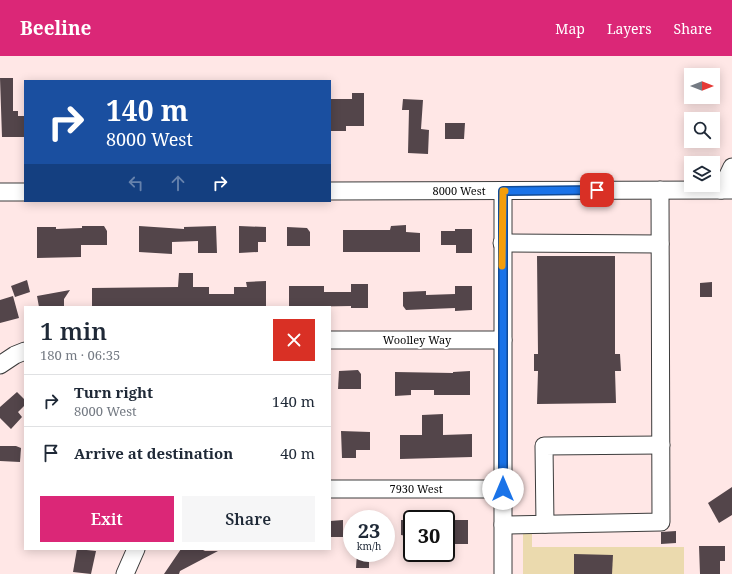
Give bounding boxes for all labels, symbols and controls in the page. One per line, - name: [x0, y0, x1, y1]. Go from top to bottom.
- text: Beeline: [20, 15, 91, 41]
- text: Map: [555, 19, 585, 38]
- text: Layers: [607, 19, 652, 38]
- text: Share: [674, 19, 712, 38]
- north arrow: [684, 68, 720, 104]
- map controls: [684, 68, 720, 192]
- text: 140 m: [106, 91, 188, 129]
- icon: right: [40, 96, 92, 148]
- button: search: [684, 112, 720, 148]
- text: 8000 West: [106, 127, 193, 151]
- button: layers: [684, 156, 720, 192]
- icon: left: [125, 172, 147, 194]
- icon: ahead: [167, 172, 189, 194]
- icon: right: [209, 172, 231, 194]
- pin: [580, 173, 614, 207]
- icon: arrive: [586, 179, 608, 201]
- street label: 8000 West: [432, 183, 486, 198]
- text: 1 min: [40, 314, 107, 347]
- button: close: [273, 319, 315, 361]
- street label: Woolley Way: [383, 332, 452, 347]
- text: 180 m · 06:35: [40, 346, 120, 364]
- text: Turn right: [74, 382, 153, 402]
- icon: right: [40, 390, 62, 412]
- text: 140 m: [272, 391, 315, 411]
- text: 8000 West: [74, 402, 137, 420]
- icon: arrive: [40, 442, 62, 464]
- text: Arrive at destination: [74, 443, 233, 463]
- text: 40 m: [280, 443, 315, 463]
- position arrow: [482, 468, 524, 510]
- street label: 7930 West: [389, 481, 443, 496]
- button: Exit: [40, 496, 174, 542]
- button: Share: [182, 496, 315, 542]
- speed limit sign: 30: [403, 510, 455, 562]
- text: 23: [358, 517, 380, 544]
- text: km/h: [357, 539, 381, 553]

